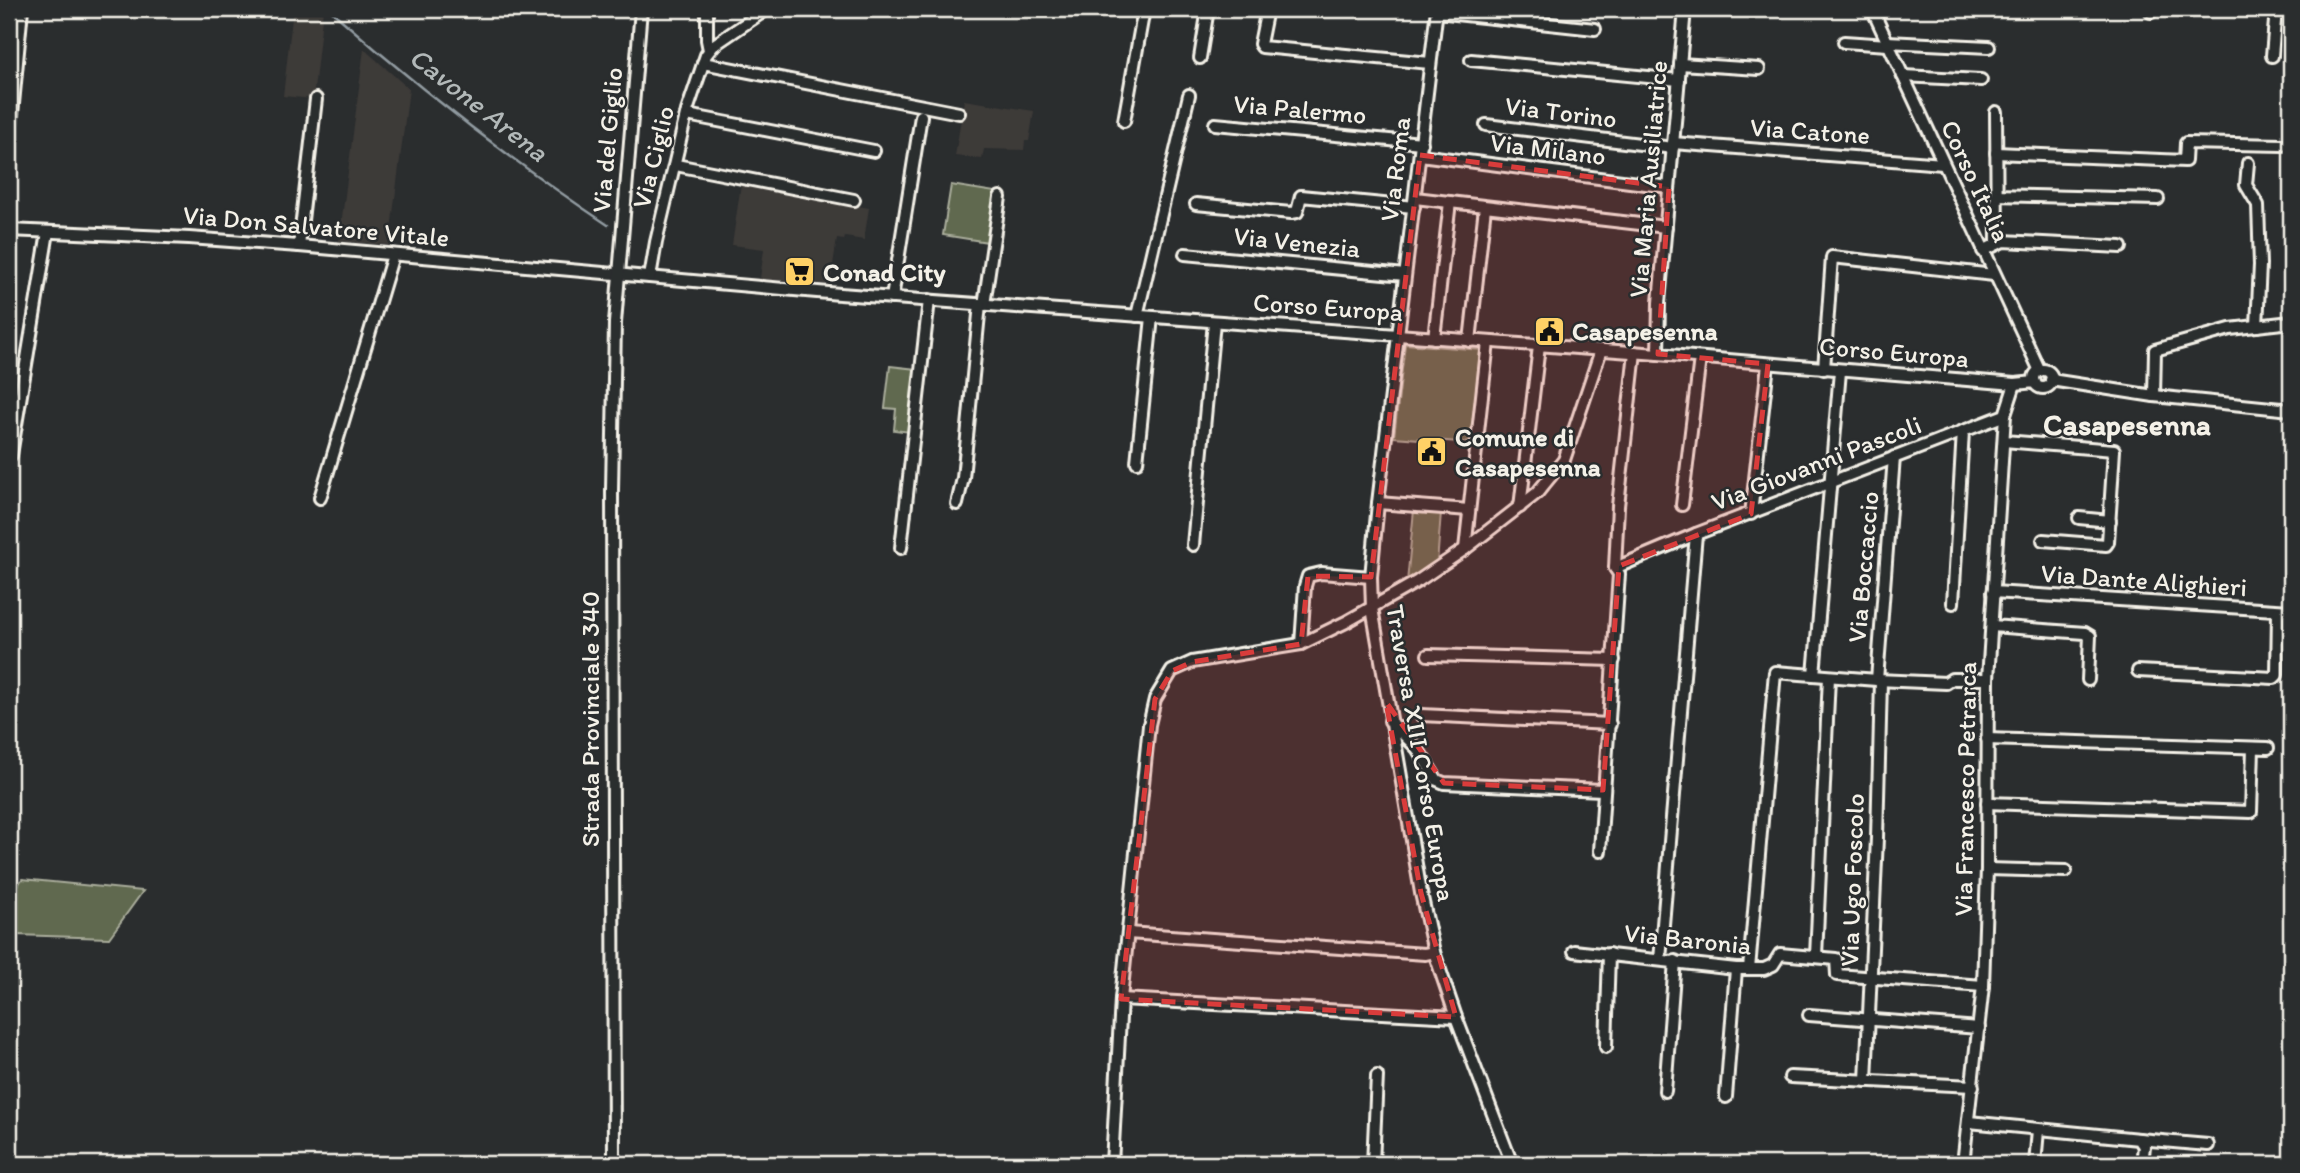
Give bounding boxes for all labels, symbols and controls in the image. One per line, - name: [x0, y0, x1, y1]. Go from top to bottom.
- water label: Cavone Arena: [403, 39, 556, 169]
- street label: Via Maria Ausiliatrice: [1622, 59, 1674, 299]
- street label: Via del Giglio: [585, 66, 629, 214]
- street label: Via Palermo: [1232, 87, 1368, 131]
- street label: Via Torino: [1503, 89, 1619, 135]
- street label: Via Ciglio: [625, 102, 681, 212]
- street label: Via Catone: [1749, 111, 1871, 151]
- street label: Via Roma: [1373, 114, 1417, 223]
- street label: Corso Italia: [1934, 115, 2018, 247]
- street label: Via Milano: [1488, 126, 1608, 172]
- street label: Via Don Salvatore Vitale: [182, 198, 450, 254]
- street label: Via Venezia: [1232, 219, 1363, 265]
- supermarket icon: Conad City: [783, 255, 817, 289]
- place label: Conad City: [823, 256, 946, 288]
- street label: Corso Europa: [1252, 286, 1404, 328]
- public building icon: Casapesenna: [1532, 314, 1566, 348]
- place label: Casapesenna: [1572, 315, 1718, 347]
- street label: Corso Europa: [1818, 330, 1970, 374]
- district label: Casapesenna: [2043, 406, 2211, 443]
- street label: Via Giovanni Pascoli: [1706, 408, 1926, 518]
- place label: Comune di Casapesenna: [1455, 421, 1601, 483]
- public building icon: Comune di Casapesenna: [1415, 435, 1449, 469]
- street label: Via Boccaccio: [1840, 490, 1886, 644]
- street label: Via Dante Alighieri: [2040, 557, 2248, 603]
- street label: Strada Provinciale 340: [574, 591, 606, 847]
- street label: Traversa XIII Corso Europa: [1379, 602, 1463, 904]
- street label: Via Francesco Petrarca: [1947, 661, 1983, 917]
- street label: Via Ugo Foscolo: [1833, 793, 1871, 967]
- street label: Via Baronia: [1623, 916, 1754, 962]

